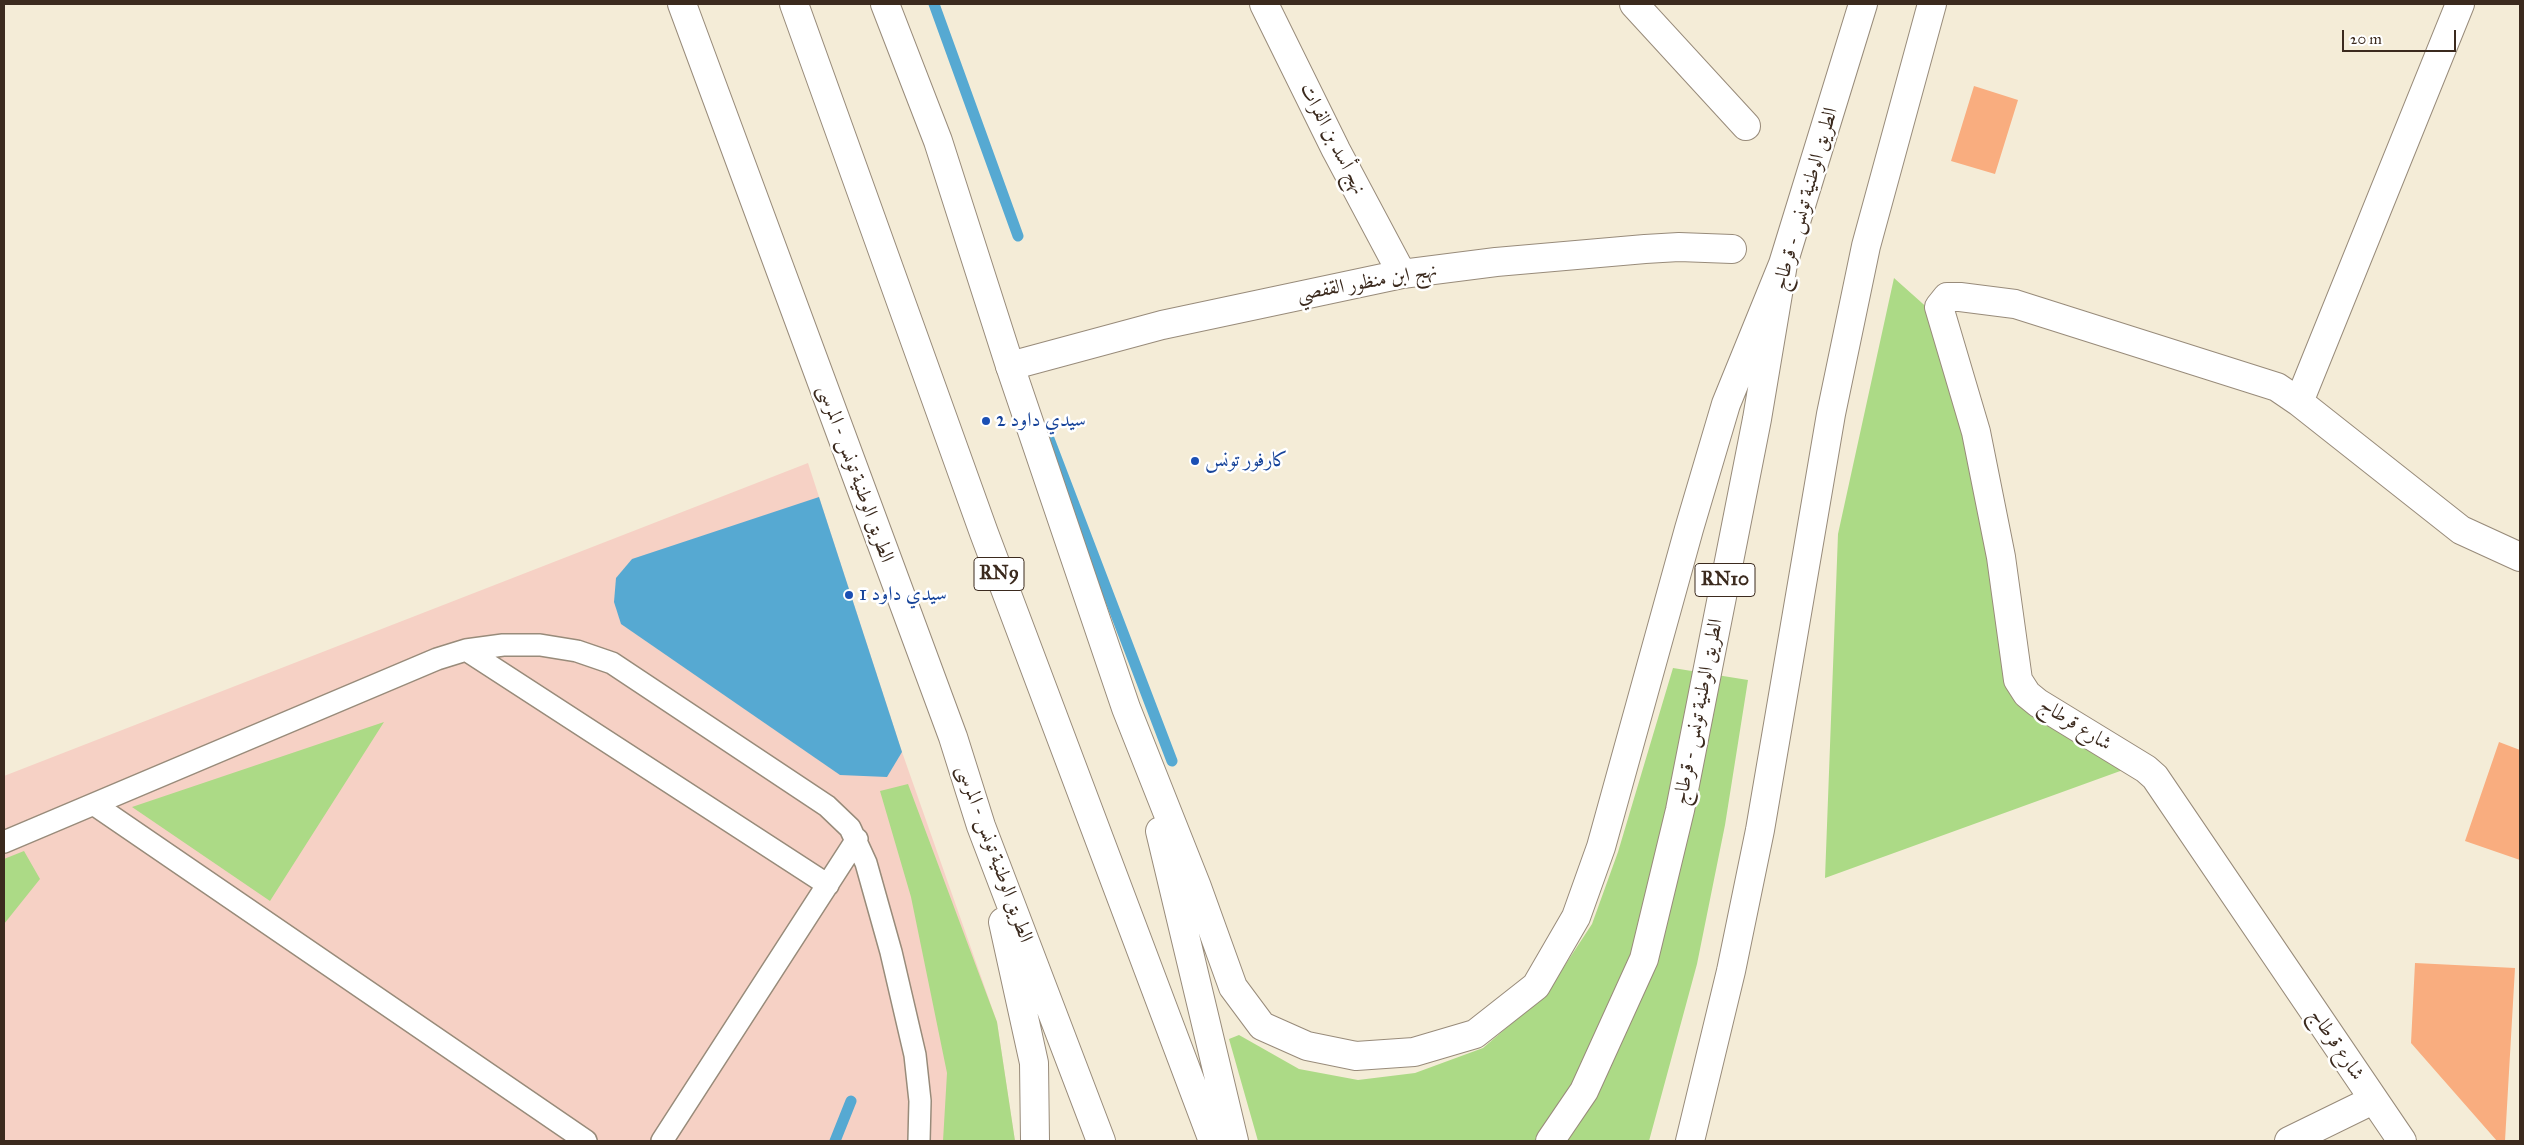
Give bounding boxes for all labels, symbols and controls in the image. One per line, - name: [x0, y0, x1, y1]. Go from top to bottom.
- scale bar: [2344, 20, 2458, 52]
- text: 20 m: [2350, 30, 2382, 48]
- street label: نهج أسد بن الفرات: [1294, 79, 1370, 199]
- street label: الطريق الوطنية تونس - قرطاج: [1768, 105, 1844, 293]
- street label: نهج ابن منظور القفصي: [1295, 259, 1439, 307]
- street label: الطريق الوطنية تونس - المرسى: [812, 382, 898, 566]
- place label: سيدي داود 2: [996, 409, 1086, 433]
- marker: سيدي داود 2: [980, 415, 992, 427]
- place label: كارفور تونس: [1205, 449, 1288, 473]
- marker: كارفور تونس: [1189, 455, 1201, 467]
- road number: RN9: [974, 558, 1024, 590]
- road number: RN10: [1695, 564, 1755, 596]
- place label: سيدي داود 1: [859, 583, 947, 607]
- marker: سيدي داود 1: [843, 589, 855, 601]
- street label: الطريق الوطنية تونس - قرطاج: [1669, 617, 1729, 807]
- street label: شارع قرطاج: [2034, 693, 2116, 757]
- street label: الطريق الوطنية تونس - المرسى: [951, 762, 1037, 946]
- street label: شارع قرطاج: [2303, 1005, 2369, 1085]

